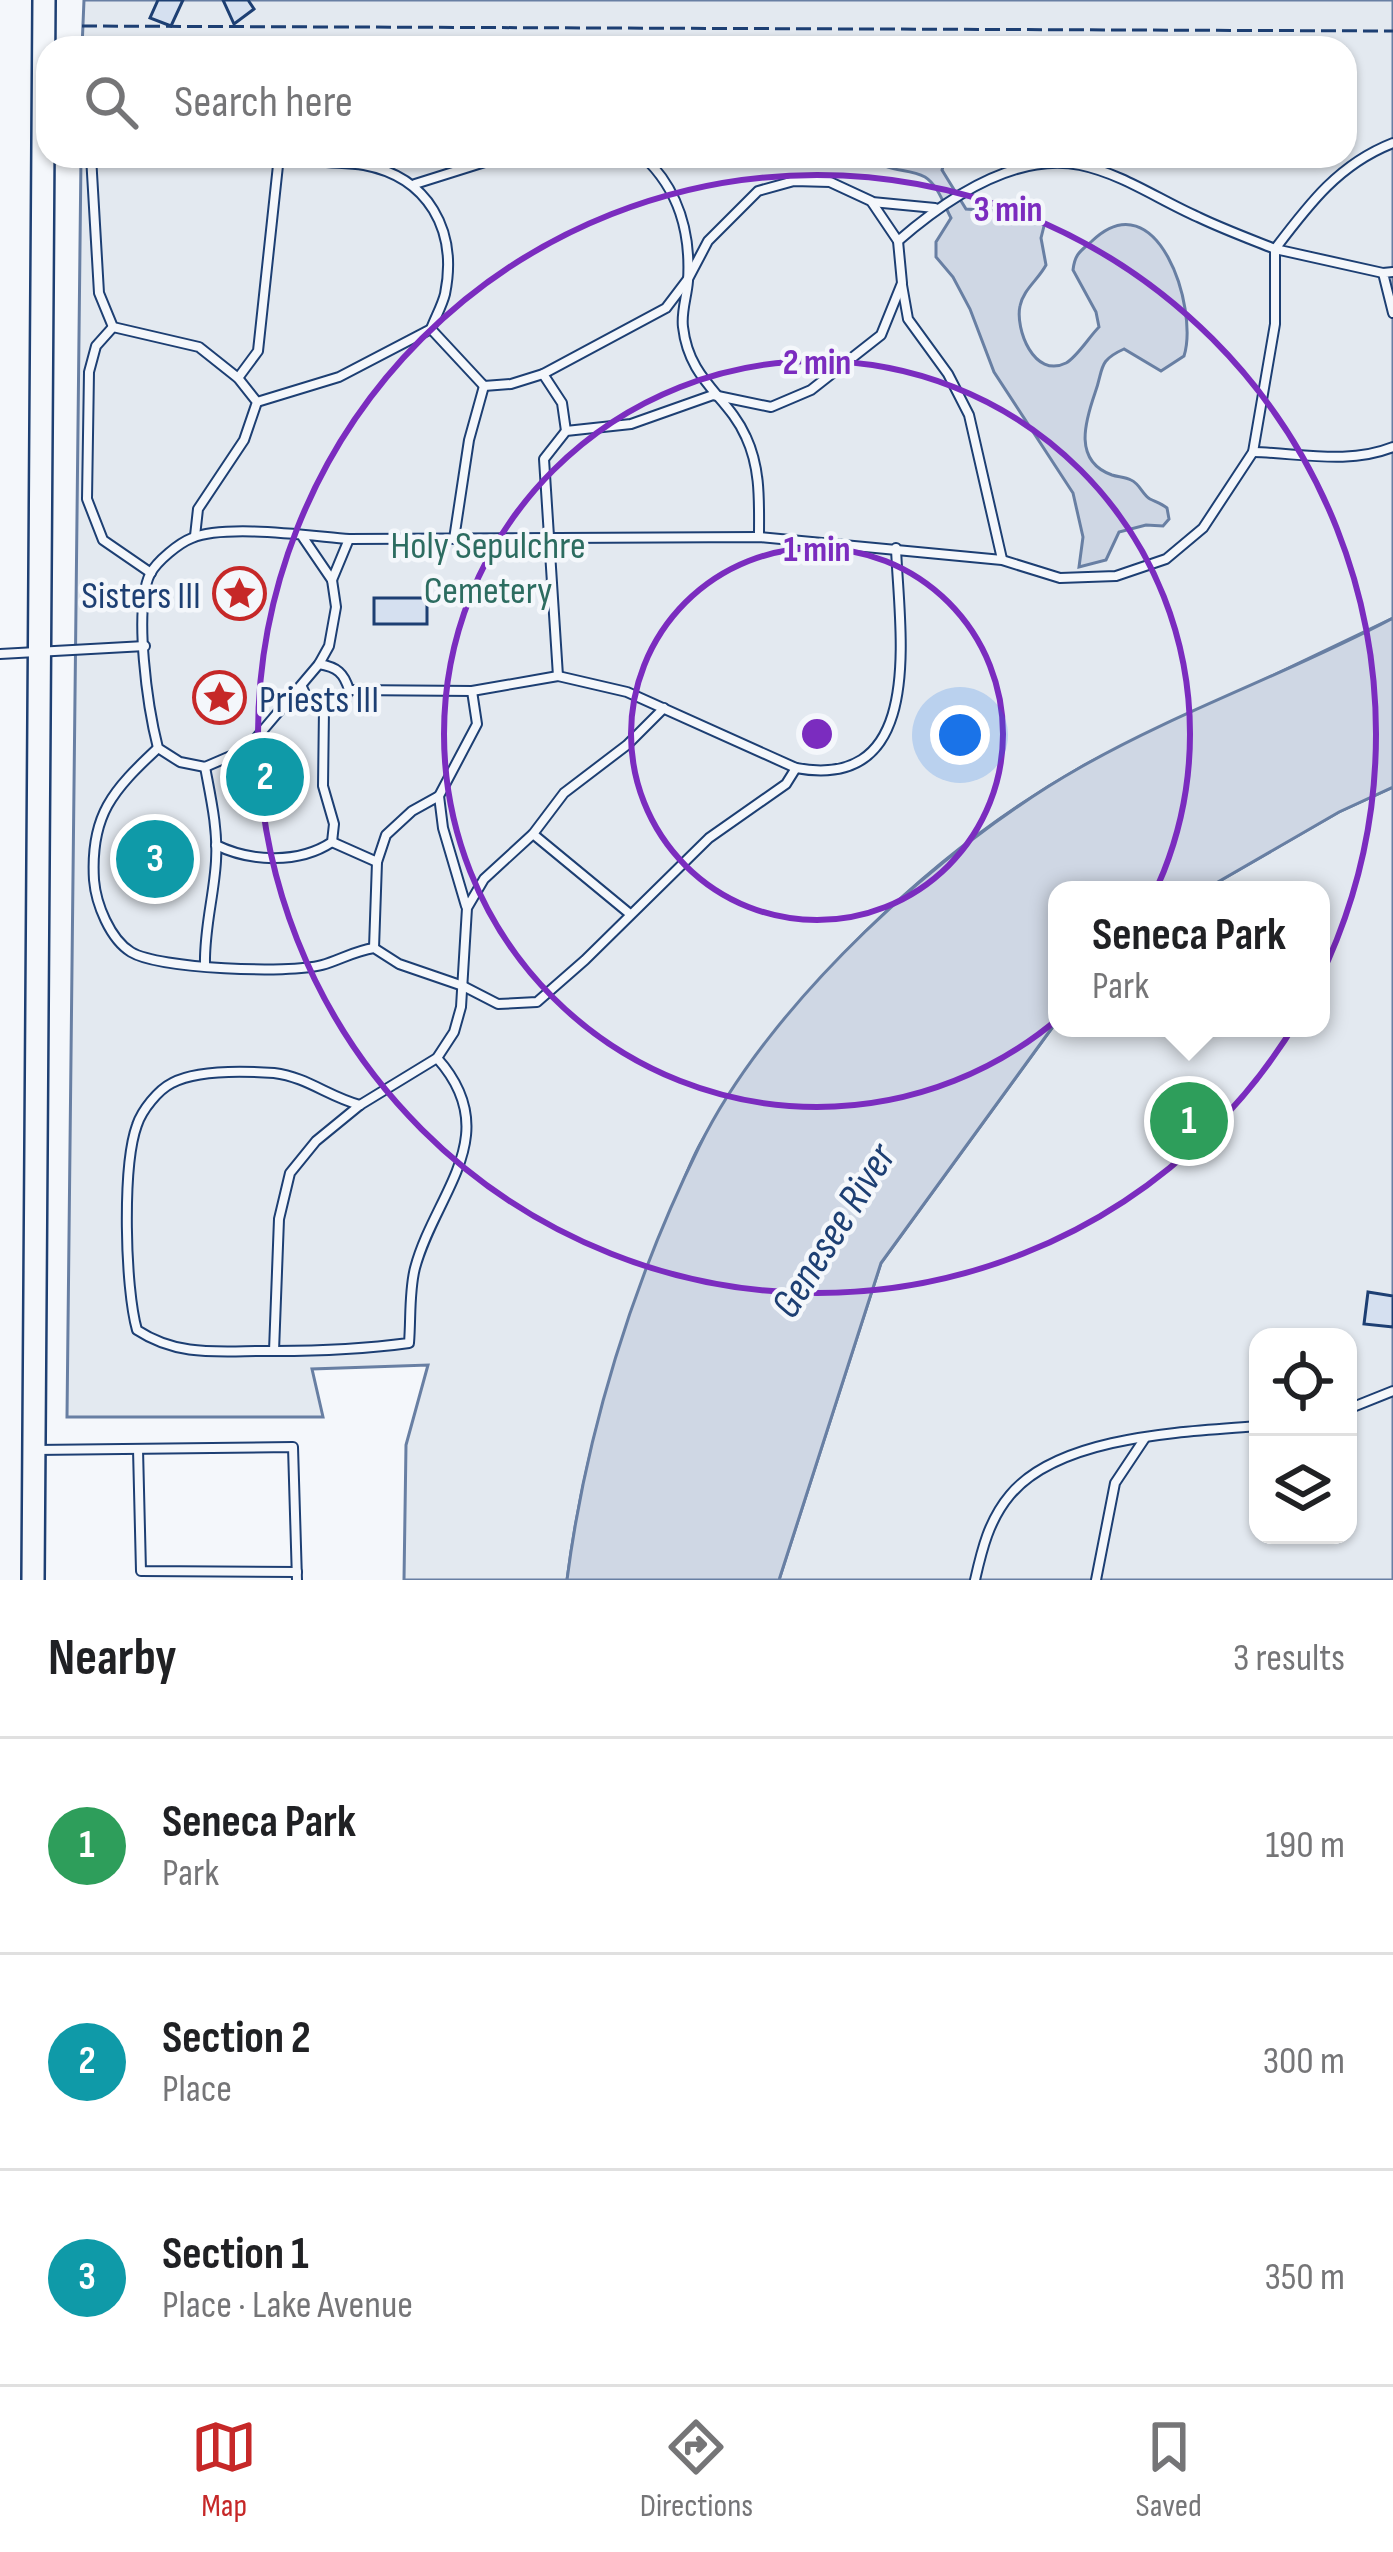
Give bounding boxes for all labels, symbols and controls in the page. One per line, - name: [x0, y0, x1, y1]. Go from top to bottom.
- search box: [36, 36, 1357, 168]
- icon: search: [78, 69, 144, 135]
- text: Search here: [174, 75, 353, 130]
- text: 3 min: [974, 189, 1042, 232]
- text: 2 min: [783, 342, 851, 385]
- park label: Holy Sepulchre Cemetery: [390, 523, 586, 615]
- text: 1 min: [784, 529, 850, 572]
- place icon: Sisters III: [212, 566, 268, 622]
- place label: Sisters III: [81, 573, 201, 620]
- place icon: Priests III: [192, 670, 248, 726]
- place label: Priests III: [259, 677, 379, 724]
- your location: [930, 705, 990, 765]
- centre of rings: [796, 713, 838, 755]
- pin: 2: [226, 732, 304, 822]
- pin: 3: [116, 814, 194, 904]
- popup: [1048, 881, 1330, 1037]
- text: Seneca Park: [1092, 908, 1286, 963]
- text: Park: [1092, 963, 1149, 1010]
- pin: 1: [1150, 1076, 1228, 1166]
- water label: Genesee River: [761, 1133, 909, 1328]
- map controls: [1249, 1328, 1357, 1544]
- button: locate: [1249, 1328, 1357, 1436]
- button: layers: [1249, 1436, 1357, 1544]
- text: Nearby: [48, 1628, 177, 1689]
- text: 3 results: [1233, 1635, 1345, 1682]
- text: Seneca Park: [162, 1795, 356, 1850]
- text: 1: [79, 1822, 95, 1869]
- text: 190 m: [1265, 1822, 1345, 1869]
- text: Park: [162, 1850, 219, 1897]
- text: Section 2: [162, 2011, 311, 2066]
- text: 2: [78, 2038, 96, 2085]
- text: 300 m: [1263, 2038, 1345, 2085]
- text: Place: [162, 2066, 232, 2113]
- text: Section 1: [162, 2227, 309, 2282]
- text: 3: [78, 2254, 96, 2301]
- text: 350 m: [1264, 2254, 1345, 2301]
- text: Place · Lake Avenue: [162, 2282, 413, 2329]
- tab: Map: [191, 2414, 257, 2526]
- tab: Directions: [640, 2414, 753, 2526]
- tab: Saved: [1136, 2414, 1202, 2526]

